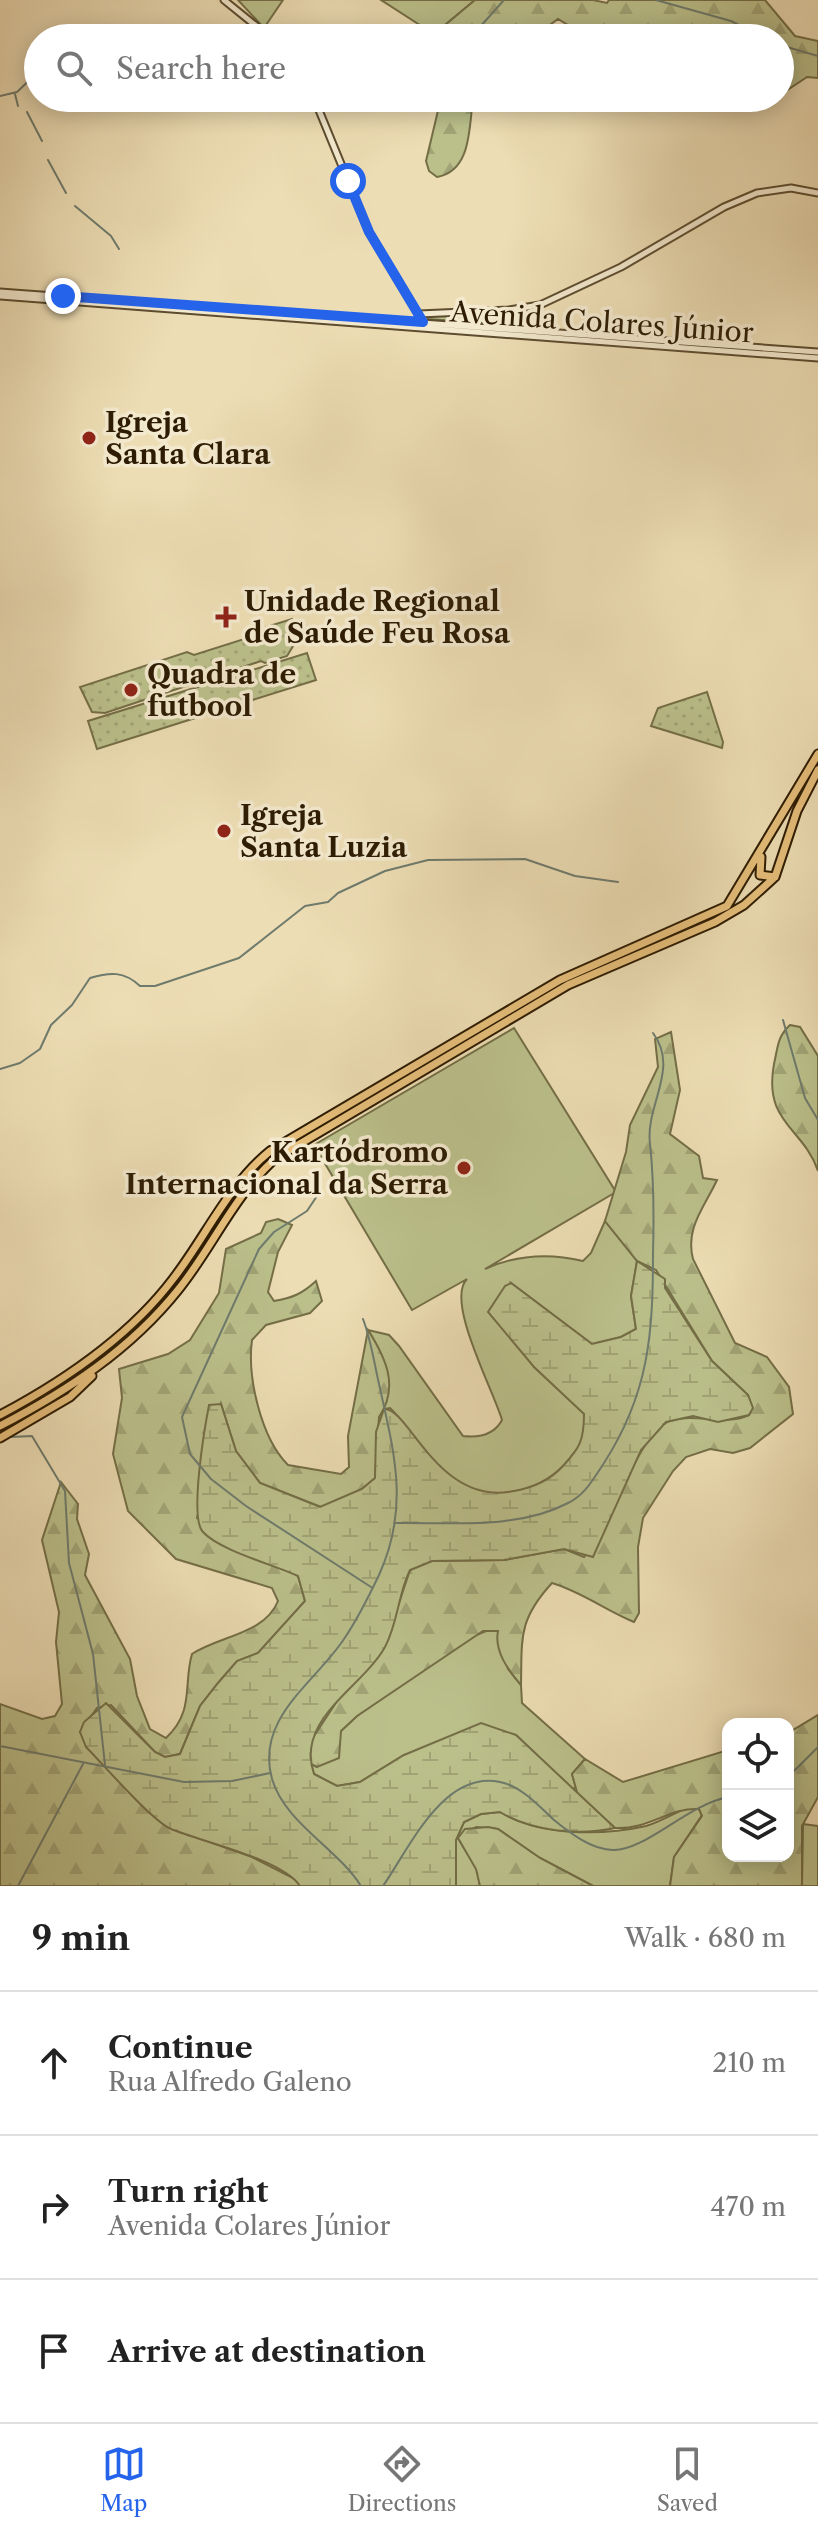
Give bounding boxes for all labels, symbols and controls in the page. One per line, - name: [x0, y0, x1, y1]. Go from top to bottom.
- search box: [24, 24, 794, 112]
- icon: search: [52, 46, 96, 90]
- text: Search here: [116, 50, 286, 87]
- route start: [330, 163, 366, 199]
- route end: [45, 278, 81, 314]
- street label: Avenida Colares Júnior: [448, 294, 755, 350]
- place label: Igreja Santa Clara: [105, 405, 271, 471]
- marker: Igreja Santa Clara: [80, 429, 98, 447]
- place label: Unidade Regional de Saúde Feu Rosa: [244, 584, 511, 650]
- marker: Unidade Regional de Saúde Feu Rosa: [215, 606, 237, 628]
- place label: Quadra de futbool: [147, 657, 296, 723]
- marker: Quadra de futbool: [122, 681, 140, 699]
- place label: Igreja Santa Luzia: [240, 798, 408, 864]
- marker: Igreja Santa Luzia: [215, 822, 233, 840]
- place label: Kartódromo Internacional da Serra: [125, 1135, 449, 1201]
- marker: Kartódromo Internacional da Serra: [455, 1159, 473, 1177]
- map controls: [722, 1718, 794, 1862]
- button: locate: [722, 1718, 794, 1790]
- button: layers: [722, 1790, 794, 1862]
- text: 9 min: [32, 1917, 130, 1959]
- text: Walk · 680 m: [625, 1922, 786, 1954]
- text: Continue: [108, 2029, 253, 2066]
- icon: ahead: [32, 2041, 76, 2085]
- text: 210 m: [713, 2047, 786, 2079]
- text: Rua Alfredo Galeno: [108, 2066, 352, 2098]
- text: Turn right: [108, 2173, 268, 2210]
- icon: right: [32, 2185, 76, 2229]
- text: 470 m: [711, 2191, 786, 2223]
- text: Avenida Colares Júnior: [108, 2210, 390, 2242]
- icon: arrive: [32, 2329, 76, 2373]
- text: Arrive at destination: [108, 2333, 426, 2370]
- tab: Map: [100, 2442, 147, 2517]
- tab: Directions: [348, 2442, 456, 2517]
- tab: Saved: [657, 2442, 718, 2517]

